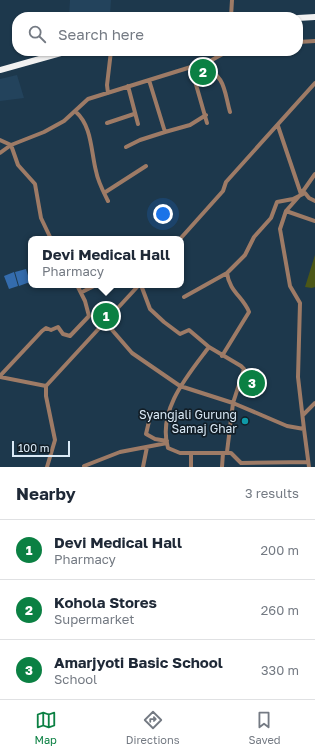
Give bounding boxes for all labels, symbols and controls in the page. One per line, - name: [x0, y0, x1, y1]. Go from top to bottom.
- search box: [12, 12, 303, 56]
- icon: search: [26, 23, 48, 45]
- text: Search here: [58, 25, 144, 43]
- pin: 2: [190, 57, 216, 87]
- your location: [153, 204, 173, 224]
- popup: [28, 236, 184, 288]
- text: Devi Medical Hall: [42, 245, 170, 263]
- text: Pharmacy: [42, 263, 104, 279]
- pin: 1: [93, 301, 119, 331]
- pin: 3: [239, 368, 265, 398]
- place label: Syangjali Gurung Samaj Ghar: [139, 407, 237, 436]
- marker: Syangjali Gurung Samaj Ghar: [240, 416, 250, 426]
- scale bar: [12, 439, 70, 458]
- text: 100 m: [18, 441, 49, 454]
- text: Nearby: [16, 483, 76, 504]
- text: 3 results: [245, 485, 299, 501]
- text: Devi Medical Hall: [54, 533, 182, 551]
- text: 1: [26, 542, 32, 558]
- text: 200 m: [261, 542, 299, 558]
- text: Pharmacy: [54, 551, 116, 567]
- text: Kohola Stores: [54, 593, 157, 611]
- text: 2: [25, 602, 33, 618]
- text: 260 m: [261, 602, 299, 618]
- text: Supermarket: [54, 611, 135, 627]
- text: Amarjyoti Basic School: [54, 653, 223, 671]
- text: 3: [25, 662, 33, 678]
- text: 330 m: [261, 662, 299, 678]
- text: School: [54, 671, 97, 687]
- tab: Map: [34, 709, 57, 746]
- tab: Directions: [126, 709, 180, 746]
- tab: Saved: [248, 709, 281, 746]

